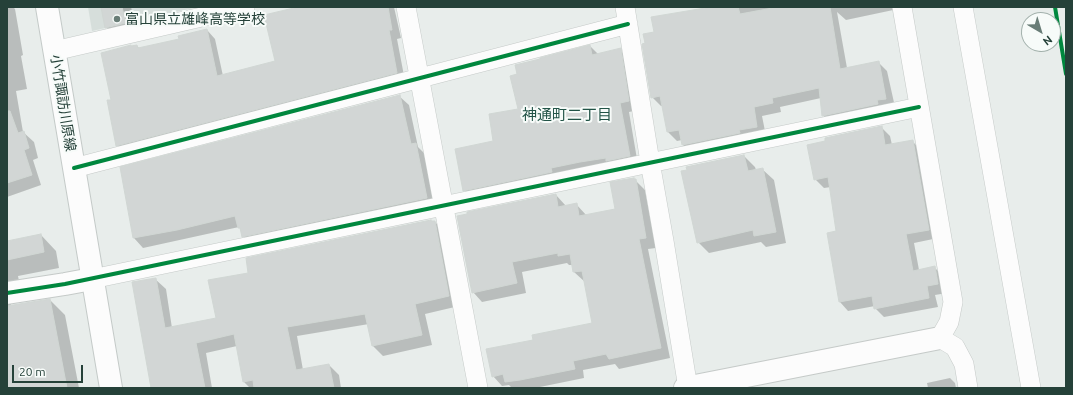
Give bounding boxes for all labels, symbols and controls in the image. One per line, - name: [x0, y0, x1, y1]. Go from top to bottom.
- place label: 富山県立雄峰高等学校: [125, 11, 265, 27]
- north arrow: [1021, 12, 1061, 52]
- marker: 富山県立雄峰高等学校: [112, 14, 122, 24]
- text: N: [1041, 33, 1055, 48]
- street label: 小竹諏訪川原線: [47, 53, 79, 153]
- district label: 神通町二丁目: [522, 106, 612, 124]
- scale bar: [14, 357, 85, 383]
- text: 20 m: [19, 365, 46, 378]

